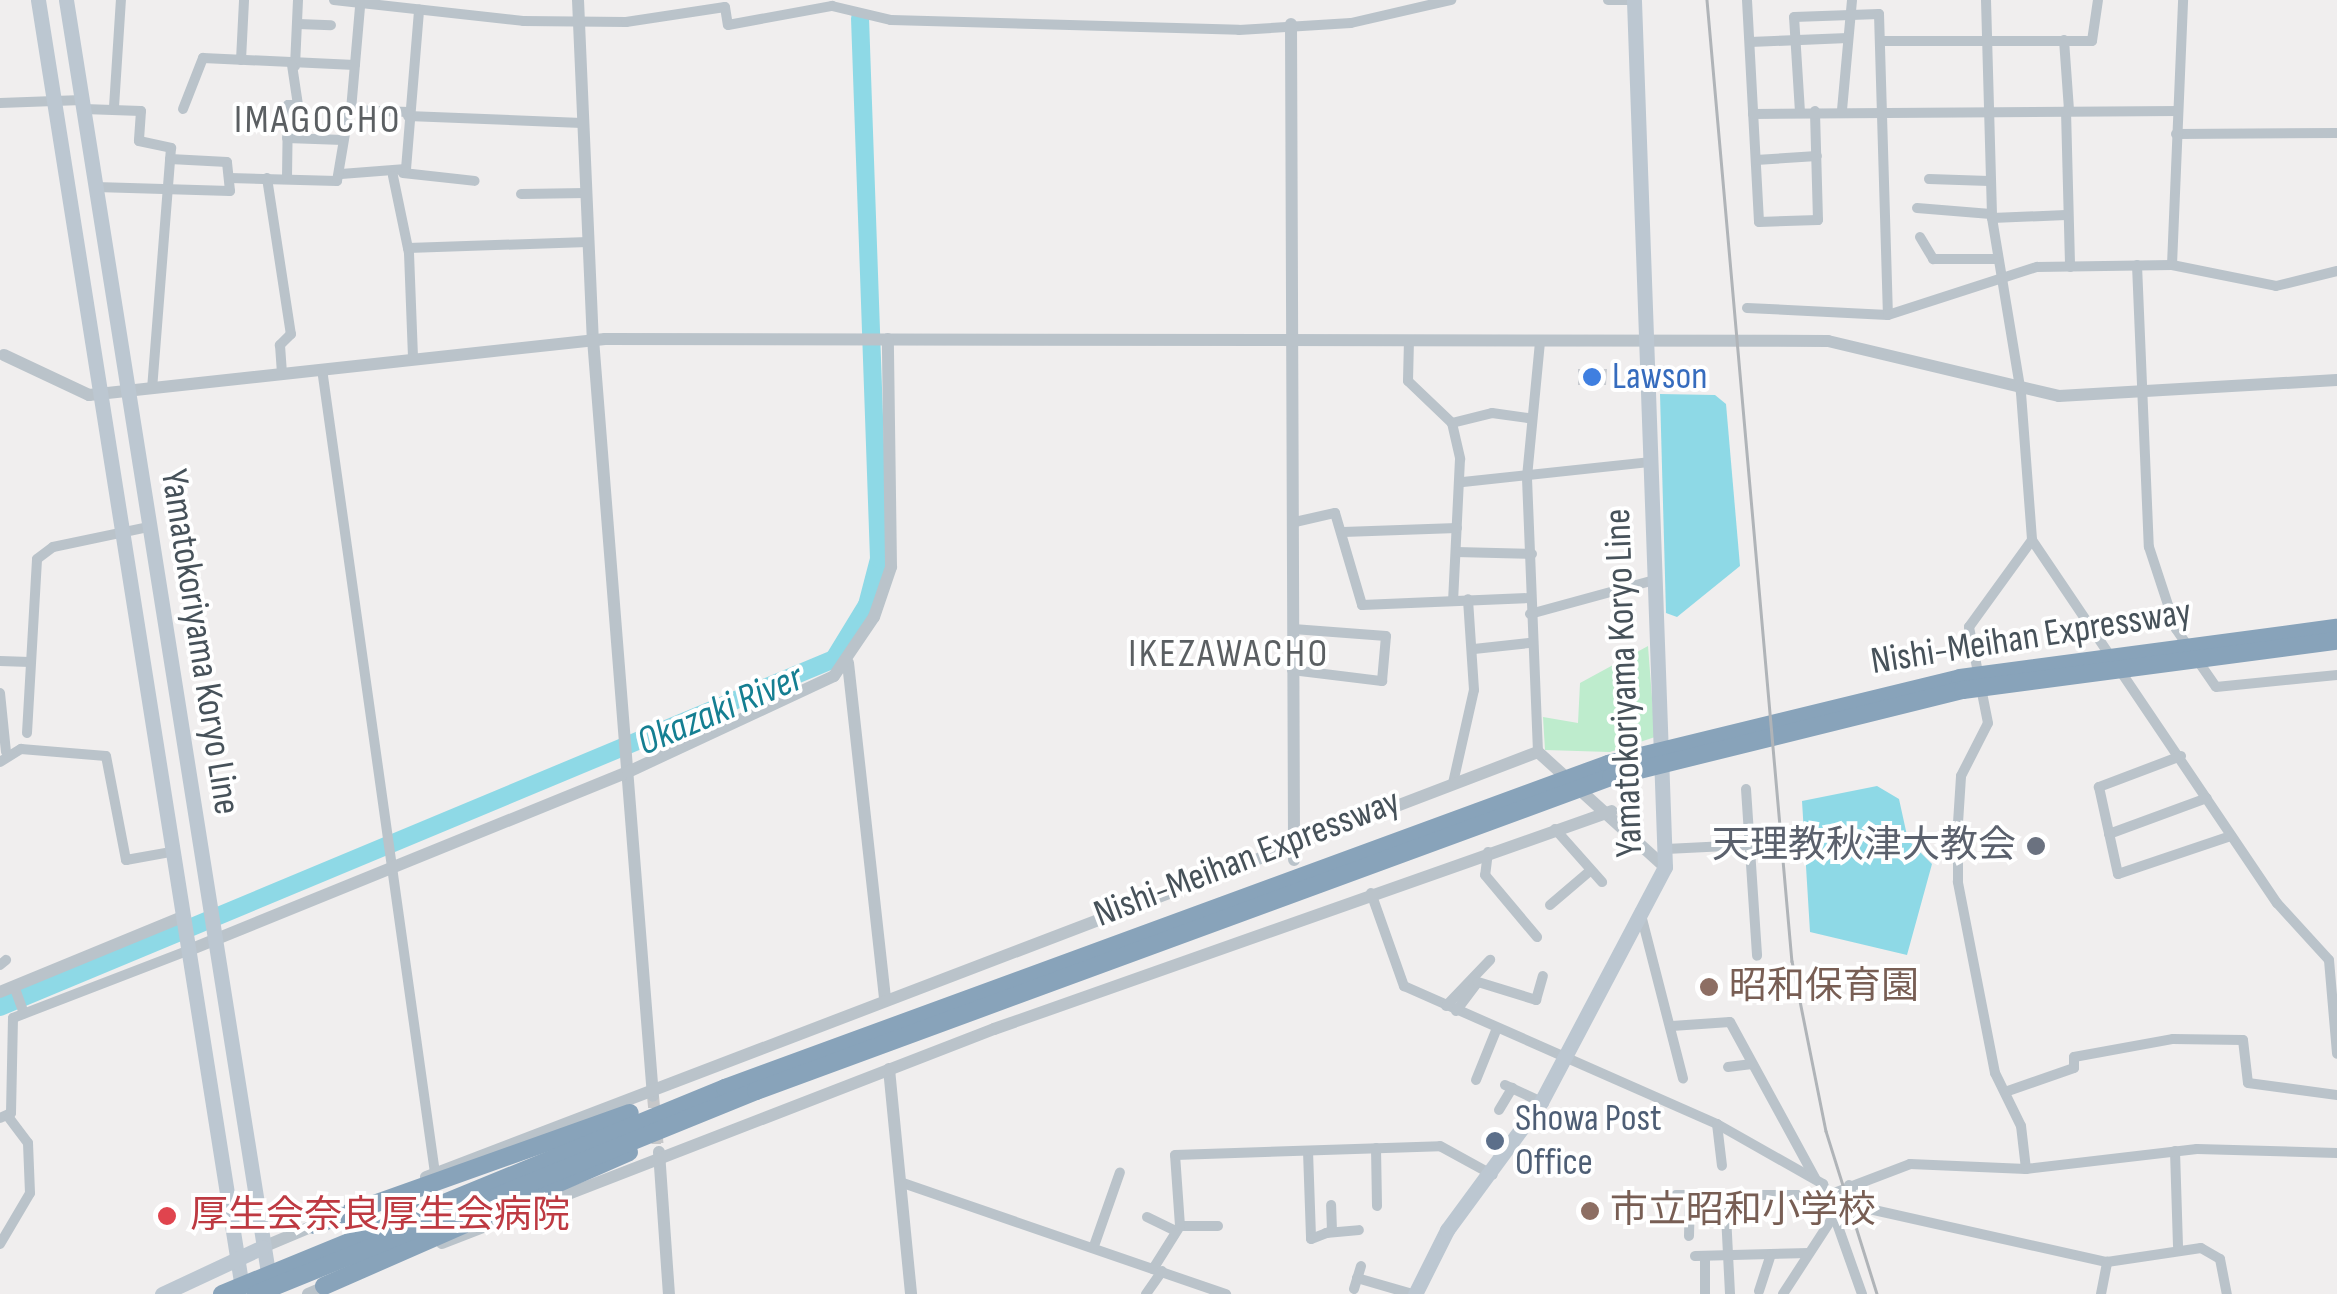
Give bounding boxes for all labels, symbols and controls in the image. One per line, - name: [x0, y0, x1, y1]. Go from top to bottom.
- district label: IMAGOCHO: [234, 96, 402, 144]
- place label: Lawson: [1612, 354, 1707, 400]
- marker: Lawson: [1581, 366, 1603, 388]
- street label: Yamatokoriyama Koryo Line: [150, 466, 250, 818]
- street label: Yamatokoriyama Koryo Line: [1595, 508, 1653, 858]
- street label: Nishi-Meihan Expressway: [1868, 589, 2194, 685]
- district label: IKEZAWACHO: [1128, 630, 1330, 678]
- water label: Okazaki River: [630, 654, 810, 766]
- street label: Nishi-Meihan Expressway: [1088, 779, 1406, 937]
- place label: 天理教秋津大教会: [1712, 823, 2016, 869]
- marker: 天理教秋津大教会: [2025, 835, 2047, 857]
- place label: 昭和保育園: [1729, 964, 1919, 1010]
- marker: 昭和保育園: [1698, 976, 1720, 998]
- place label: Showa Post Office: [1515, 1096, 1662, 1186]
- marker: Showa Post Office: [1484, 1130, 1506, 1152]
- place label: 市立昭和小学校: [1610, 1188, 1876, 1234]
- place label: 厚生会奈良厚生会病院: [190, 1193, 570, 1239]
- marker: 市立昭和小学校: [1579, 1200, 1601, 1222]
- marker: 厚生会奈良厚生会病院: [154, 1203, 180, 1229]

